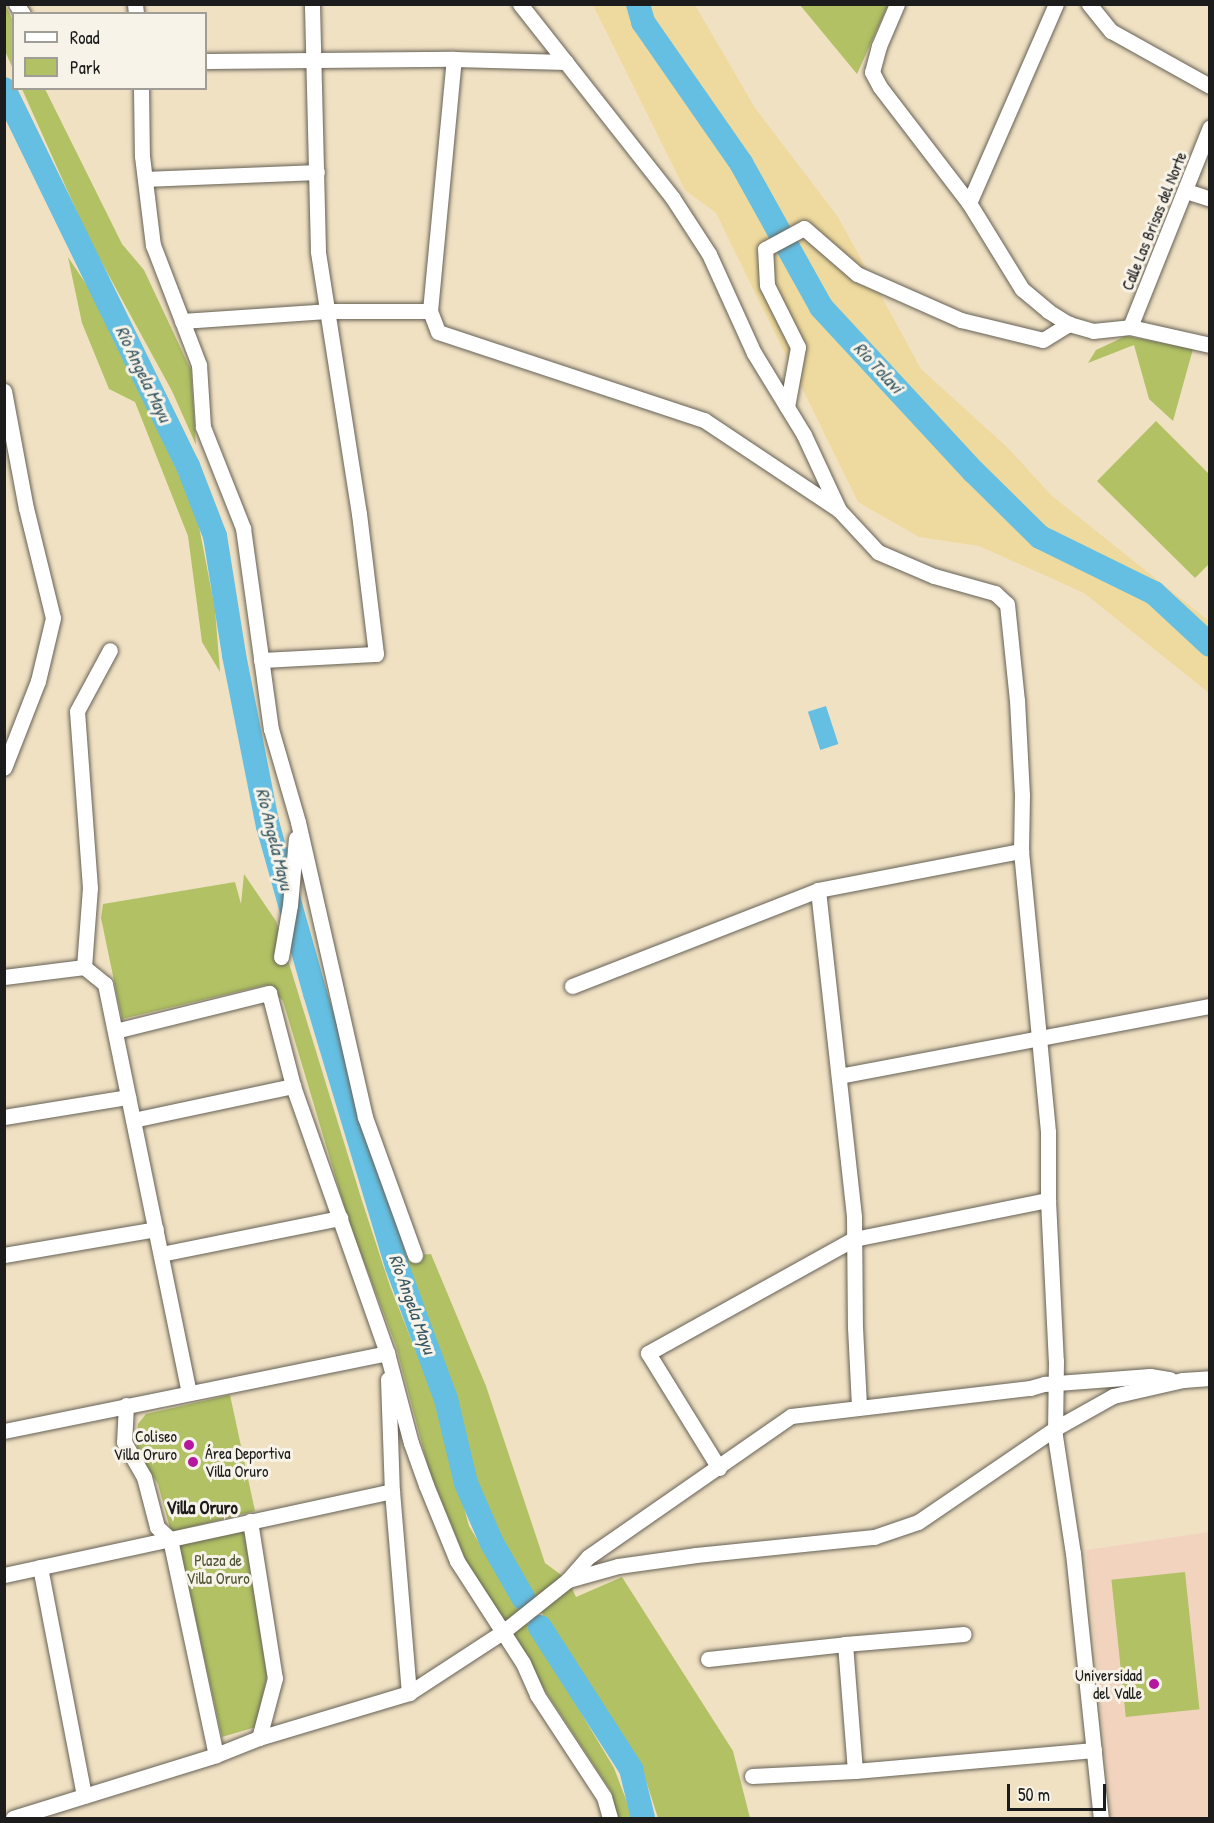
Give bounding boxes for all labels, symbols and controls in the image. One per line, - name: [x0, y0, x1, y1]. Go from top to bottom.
- legend: [12, 12, 207, 90]
- text: Road: [70, 25, 100, 50]
- text: Park: [70, 55, 100, 80]
- street label: Calle Las Brisas del Norte: [1117, 149, 1191, 293]
- water label: Río Angela Mayu: [110, 322, 176, 426]
- water label: Río Tolavi: [849, 338, 907, 398]
- water label: Río Angela Mayu: [251, 786, 297, 892]
- water label: Río Angela Mayu: [384, 1251, 440, 1357]
- place label: Coliseo Villa Oruro: [114, 1426, 177, 1464]
- marker: Coliseo Villa Oruro: [182, 1438, 196, 1452]
- place label: Área Deportiva Villa Oruro: [205, 1443, 290, 1481]
- marker: Área Deportiva Villa Oruro: [186, 1455, 200, 1469]
- district label: Villa Oruro: [166, 1497, 238, 1519]
- park label: Plaza de Villa Oruro: [186, 1550, 250, 1588]
- place label: Universidad del Valle: [1075, 1665, 1142, 1703]
- marker: Universidad del Valle: [1147, 1677, 1161, 1691]
- scale bar: [1010, 1772, 1109, 1810]
- text: 50 m: [1018, 1782, 1050, 1807]

